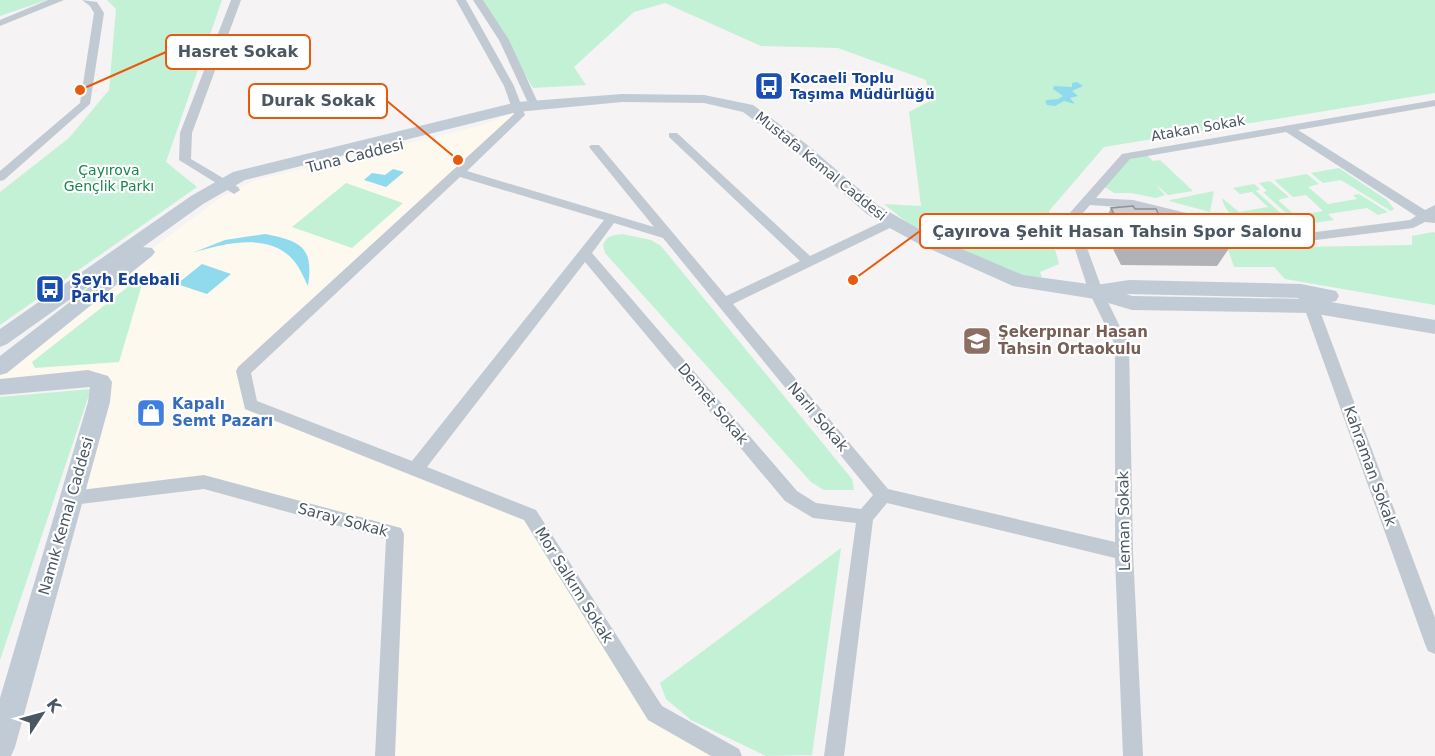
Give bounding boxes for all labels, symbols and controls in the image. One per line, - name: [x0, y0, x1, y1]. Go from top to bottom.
- callout: Hasret Sokak: [166, 35, 310, 69]
- text: Hasret Sokak: [178, 42, 298, 61]
- bus stop icon: Kocaeli Toplu Taşıma Müdürlüğü: [753, 70, 785, 102]
- place label: Kocaeli Toplu Taşıma Müdürlüğü: [790, 70, 935, 102]
- callout: Durak Sokak: [249, 84, 387, 118]
- text: Durak Sokak: [261, 91, 375, 110]
- street label: Mustafa Kemal Caddesi: [752, 108, 890, 224]
- street label: Atakan Sokak: [1150, 112, 1247, 144]
- street label: Tuna Caddesi: [303, 135, 406, 177]
- park label: Çayırova Gençlik Parkı: [64, 162, 154, 194]
- callout: Çayırova Şehit Hasan Tahsin Spor Salonu: [920, 214, 1314, 248]
- text: Çayırova Şehit Hasan Tahsin Spor Salonu: [932, 222, 1302, 241]
- place label: Şeyh Edebali Parkı: [71, 271, 180, 306]
- bus stop icon: Şeyh Edebali Parkı: [34, 273, 66, 305]
- place label: Şekerpınar Hasan Tahsin Ortaokulu: [998, 323, 1148, 358]
- school or university icon: Şekerpınar Hasan Tahsin Ortaokulu: [961, 325, 993, 357]
- street label: Demet Sokak: [674, 360, 752, 448]
- street label: Narlı Sokak: [784, 379, 852, 455]
- place label: Kapalı Semt Pazarı: [172, 395, 273, 430]
- shop icon: Kapalı Semt Pazarı: [135, 397, 167, 429]
- street label: Kahraman Sokak: [1340, 403, 1400, 529]
- street label: Namık Kemal Caddesi: [35, 435, 97, 597]
- street label: Leman Sokak: [1114, 470, 1134, 571]
- street label: Saray Sokak: [296, 499, 390, 541]
- street label: Mor Salkım Sokak: [531, 524, 617, 647]
- north arrow: [12, 684, 72, 744]
- text: K: [42, 695, 65, 717]

